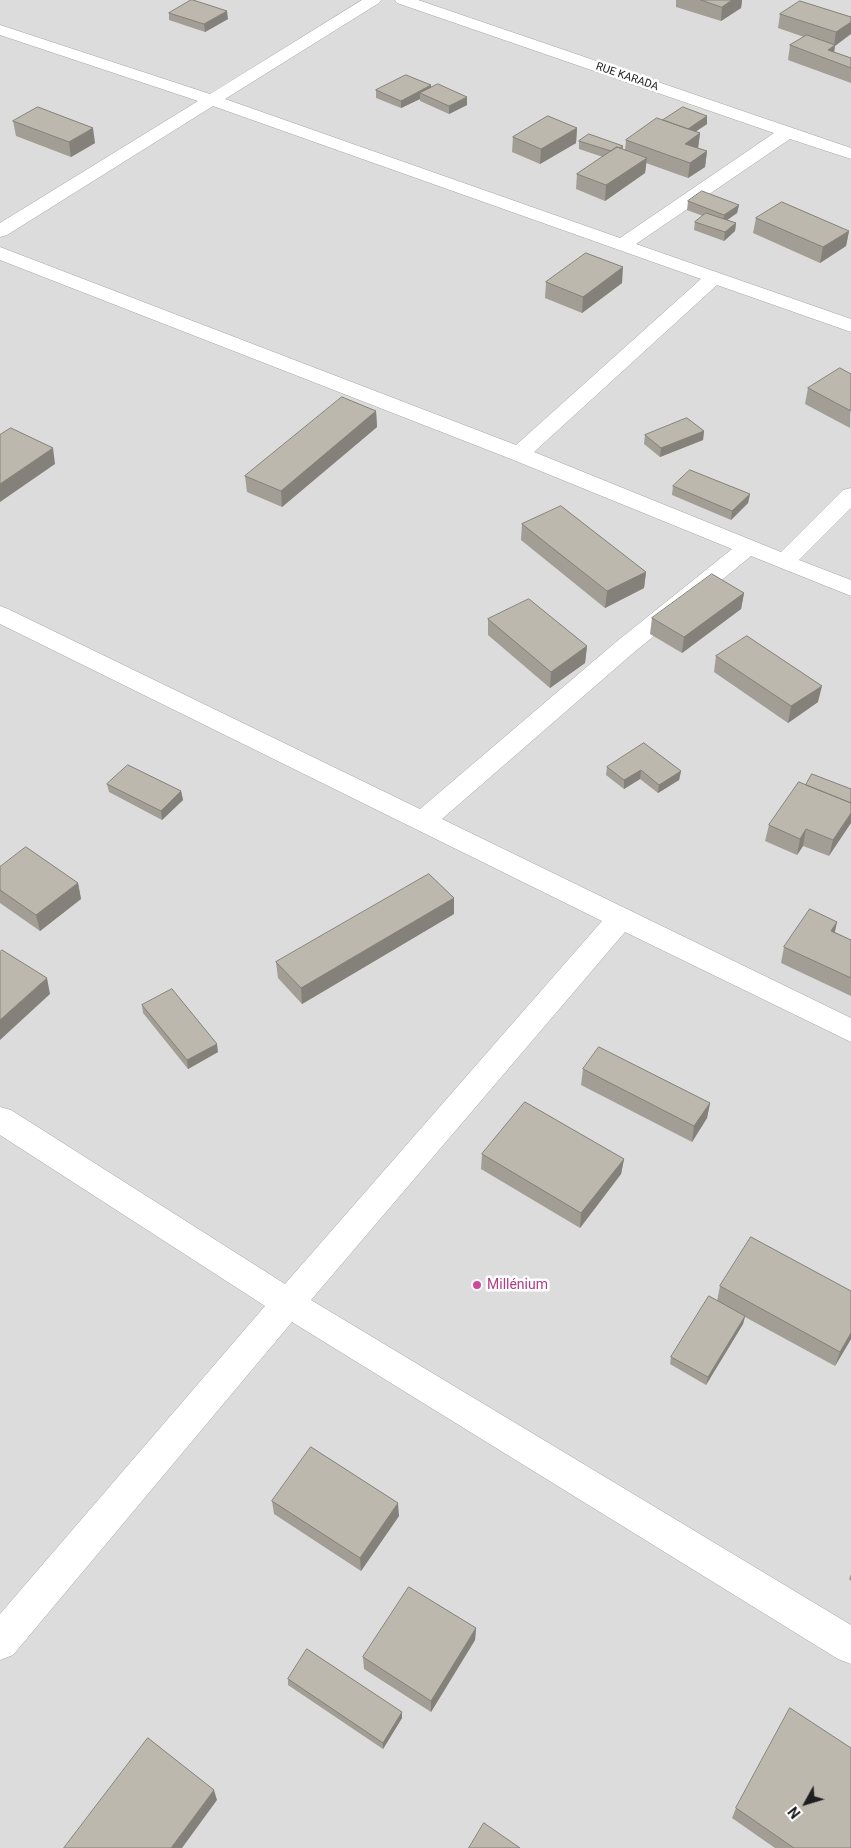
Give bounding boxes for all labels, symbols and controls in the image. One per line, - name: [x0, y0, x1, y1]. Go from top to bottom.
- street label: RUE KARADA: [594, 60, 660, 94]
- place label: Millénium: [487, 1277, 548, 1293]
- marker: Millénium: [471, 1279, 483, 1291]
- north arrow: [781, 1778, 831, 1828]
- text: N: [785, 1804, 804, 1821]

